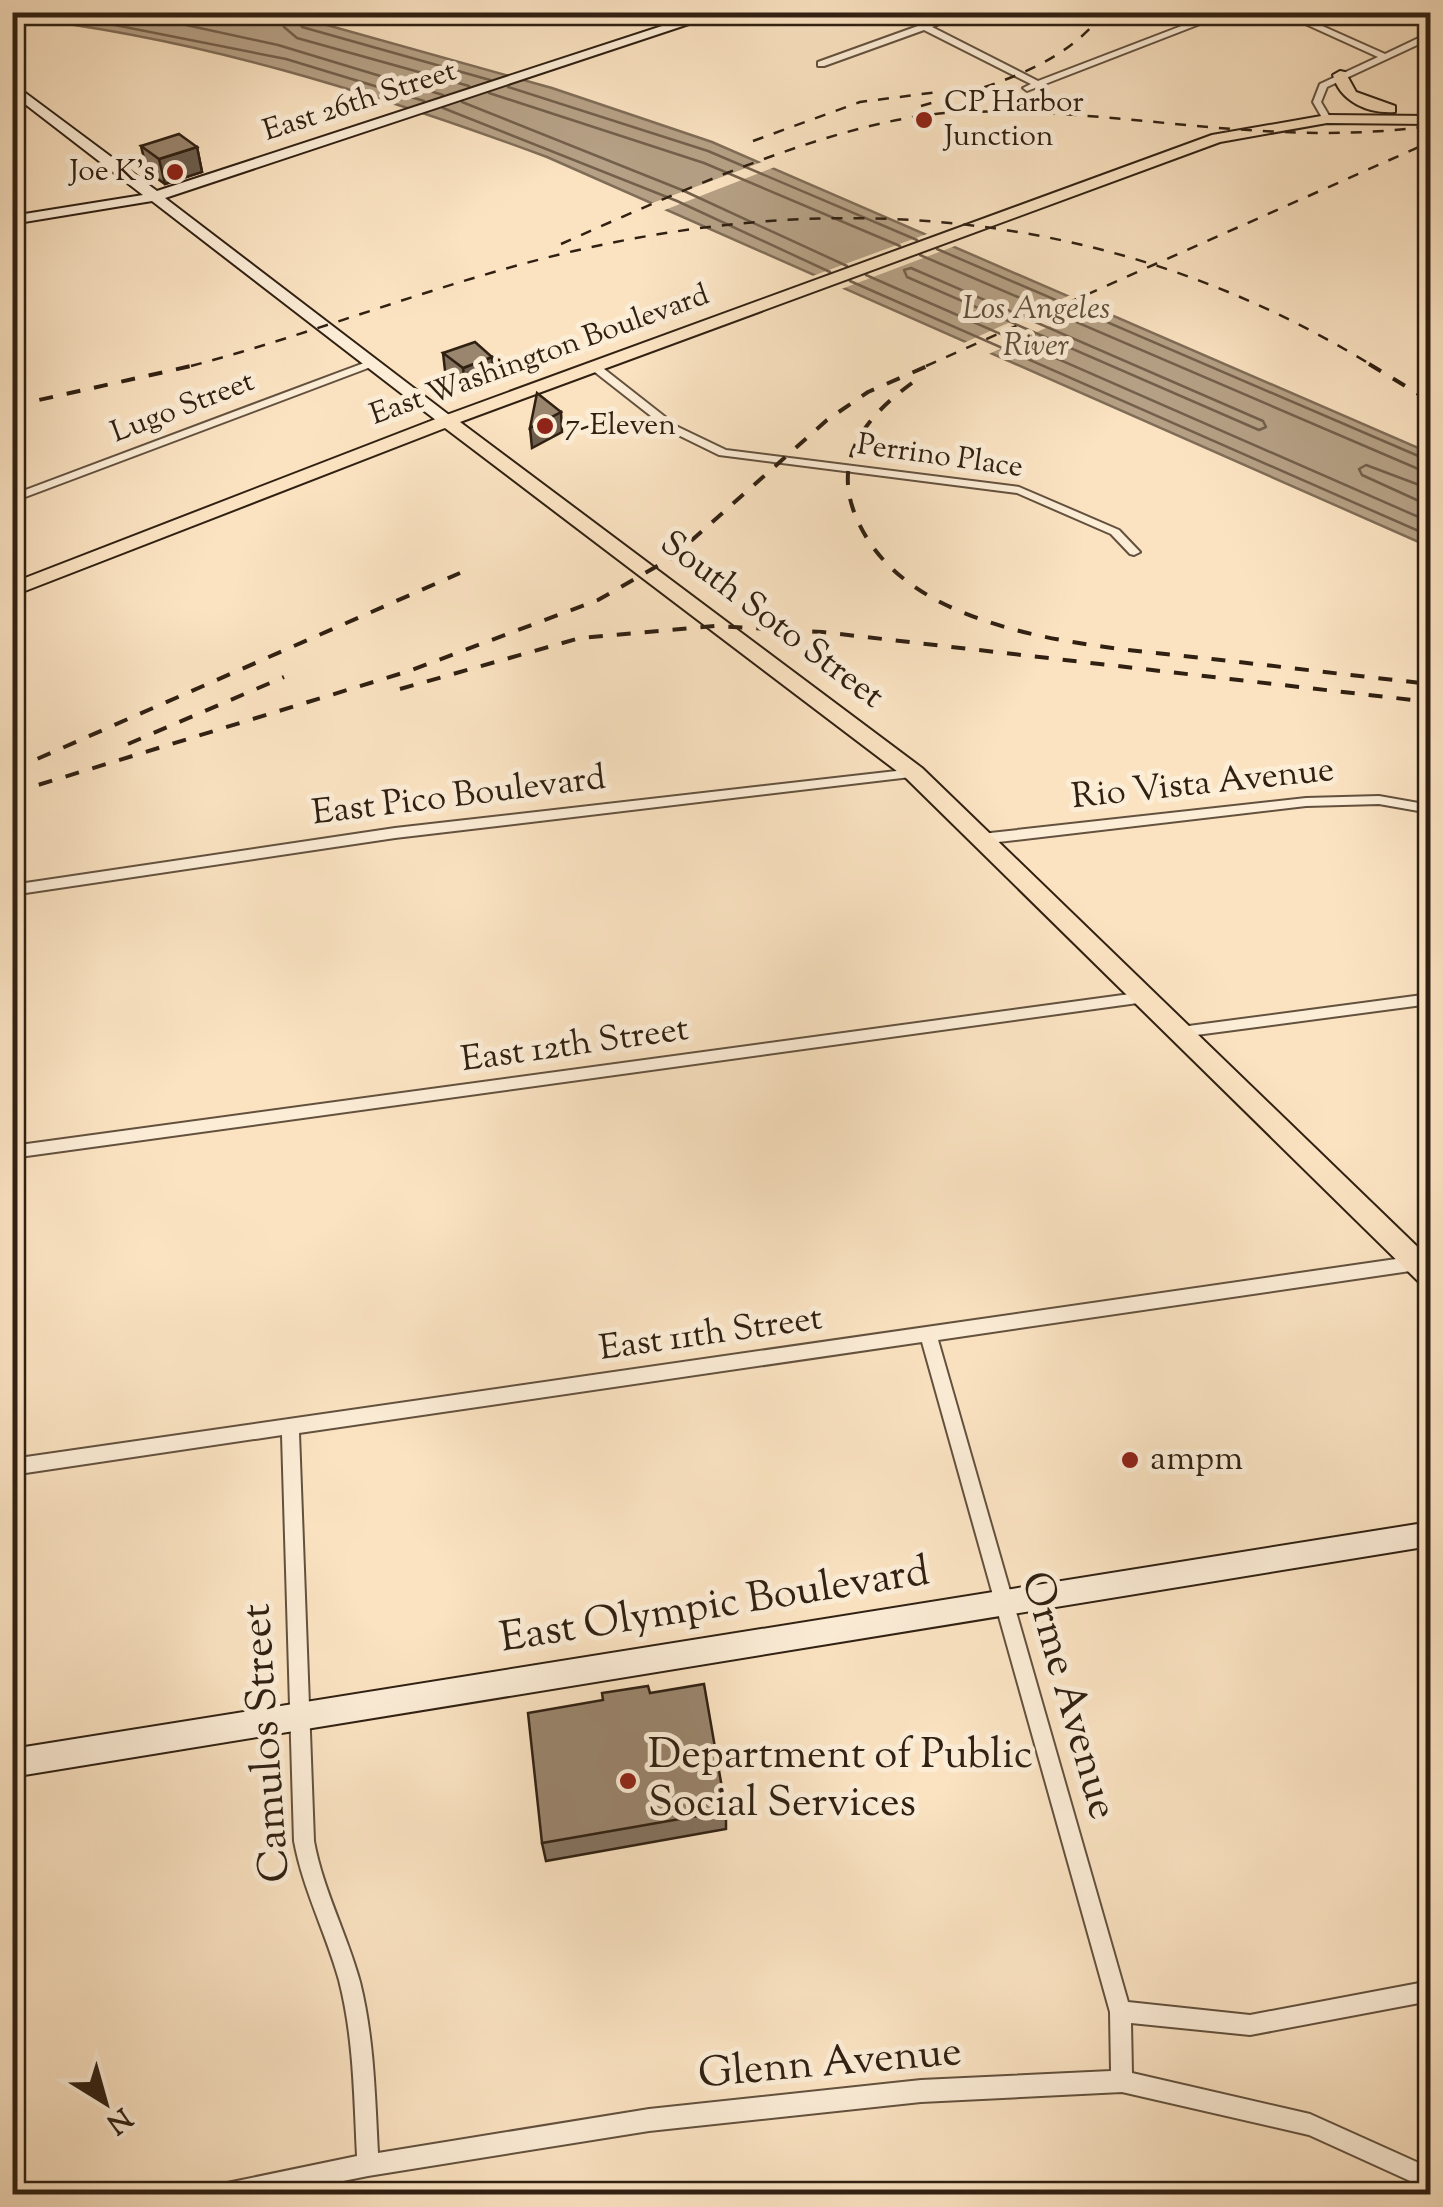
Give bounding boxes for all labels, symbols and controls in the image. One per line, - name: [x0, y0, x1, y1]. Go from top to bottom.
- street label: East 26th Street: [258, 51, 462, 153]
- place label: CP Harbor Junction: [942, 82, 1084, 159]
- marker: CP Harbor Junction: [913, 109, 935, 131]
- place label: Joe K's: [68, 151, 155, 194]
- marker: Joe K's: [164, 161, 186, 183]
- street label: East Washington Boulevard: [364, 275, 716, 437]
- water label: Los Angeles River: [962, 287, 1110, 370]
- street label: Lugo Street: [105, 361, 261, 455]
- place label: 7-Eleven: [565, 405, 676, 448]
- marker: 7-Eleven: [534, 415, 556, 437]
- street label: Perrino Place: [854, 424, 1026, 490]
- street label: South Soto Street: [648, 520, 894, 722]
- street label: Rio Vista Avenue: [1069, 746, 1337, 824]
- street label: East Pico Boulevard: [309, 754, 609, 840]
- street label: East 12th Street: [458, 1005, 692, 1087]
- street label: East 11th Street: [596, 1294, 826, 1376]
- place label: ampm: [1150, 1435, 1243, 1486]
- marker: ampm: [1119, 1449, 1141, 1471]
- street label: East Olympic Boulevard: [496, 1543, 934, 1671]
- street label: Orme Avenue: [1003, 1565, 1131, 1827]
- street label: Camulos Street: [228, 1602, 308, 1884]
- place label: Department of Public Social Services: [648, 1727, 1033, 1835]
- marker: Department of Public Social Services: [617, 1770, 639, 1792]
- street label: Glenn Avenue: [696, 2024, 964, 2106]
- north arrow: [55, 2052, 155, 2152]
- text: N: [97, 2097, 139, 2142]

